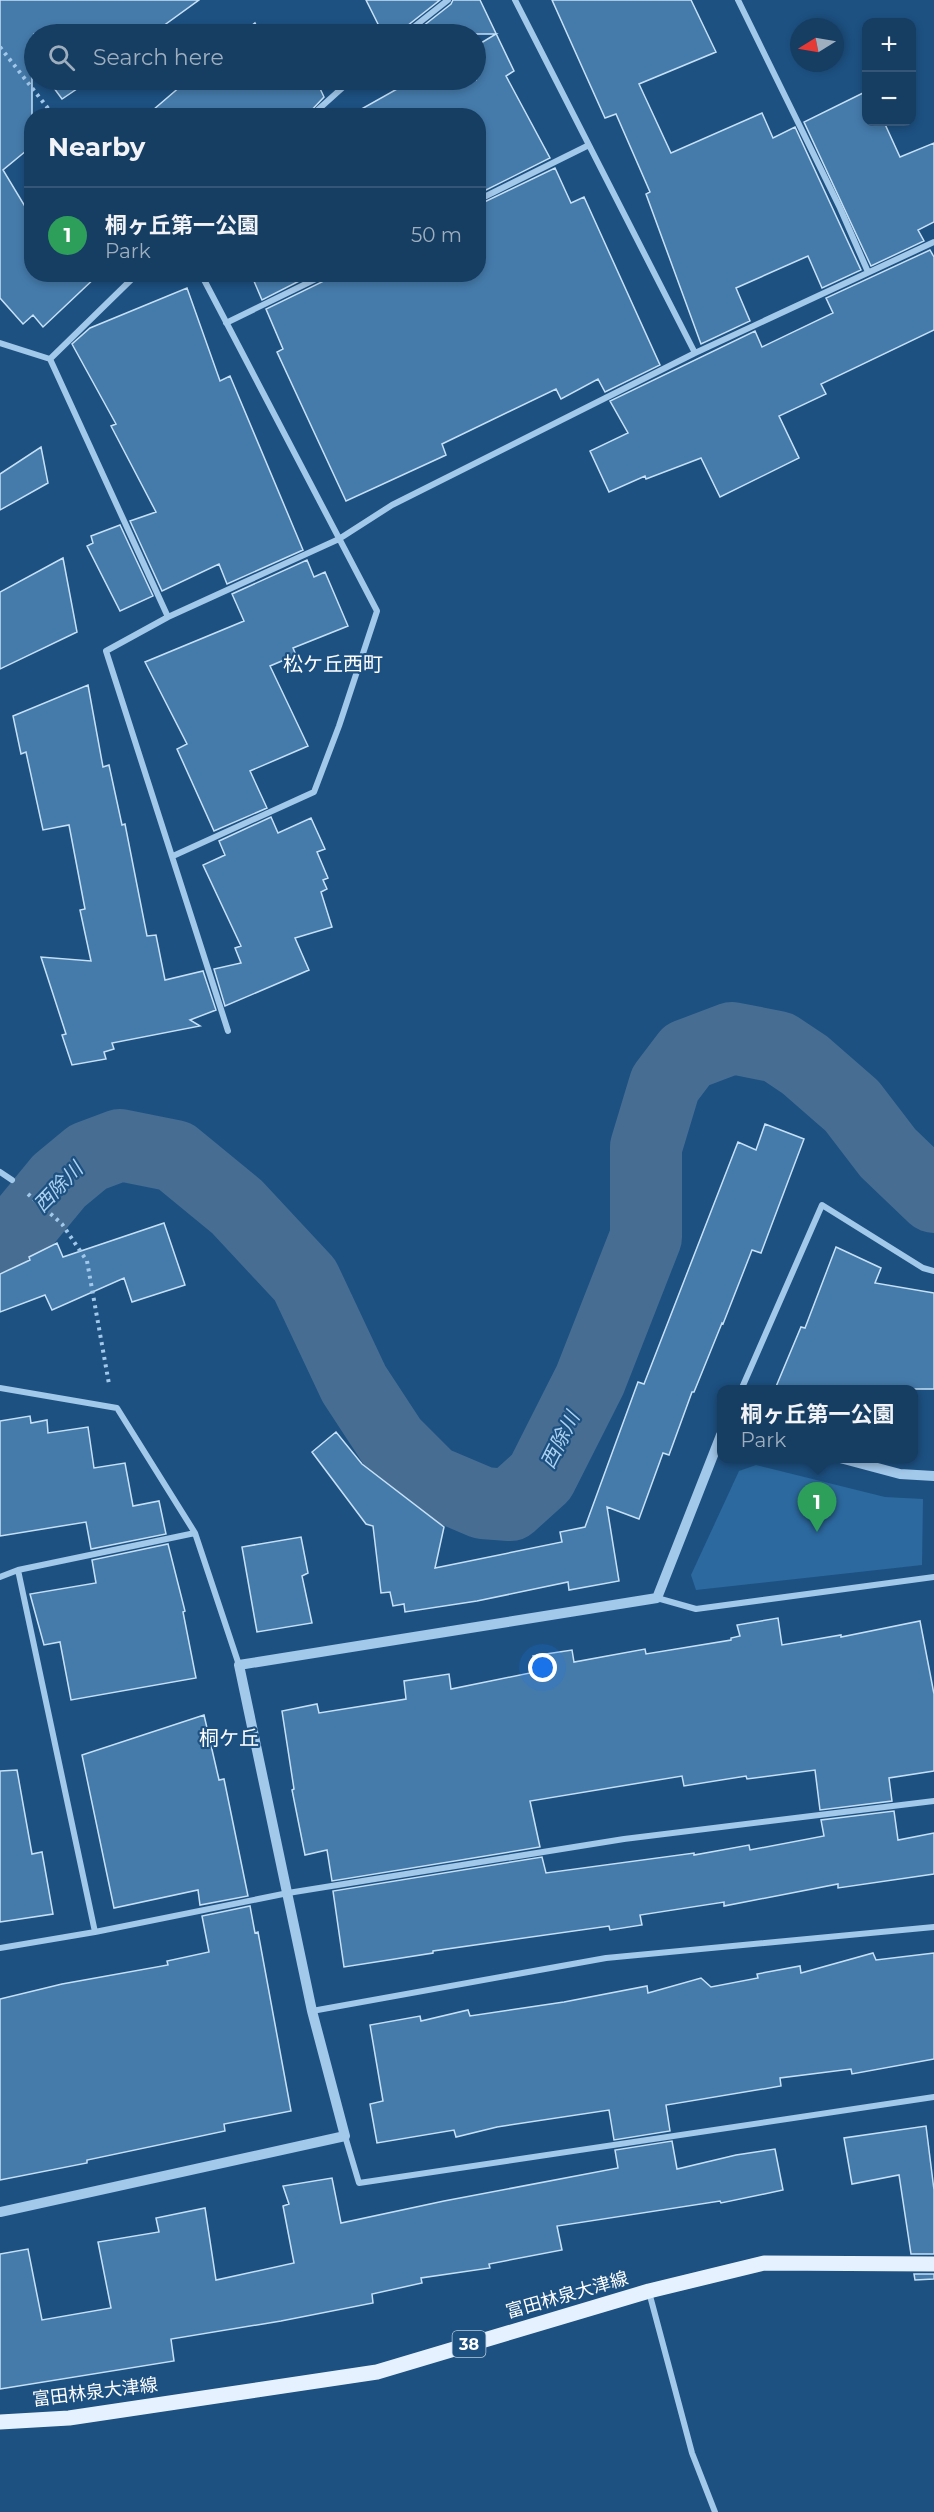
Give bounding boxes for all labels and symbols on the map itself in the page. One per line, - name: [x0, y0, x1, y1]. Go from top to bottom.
- north arrow: [790, 18, 844, 72]
- district label: 松ケ丘西町: [283, 652, 383, 676]
- water label: 西除川: [29, 1156, 89, 1217]
- water label: 西除川: [536, 1406, 585, 1472]
- pin: 1: [798, 1482, 836, 1532]
- your location: [528, 1653, 557, 1682]
- district label: 桐ケ丘: [199, 1726, 259, 1750]
- street label: 富田林泉大津線: [503, 2267, 631, 2323]
- road number: 38: [452, 2331, 486, 2357]
- street label: 富田林泉大津線: [31, 2373, 159, 2411]

